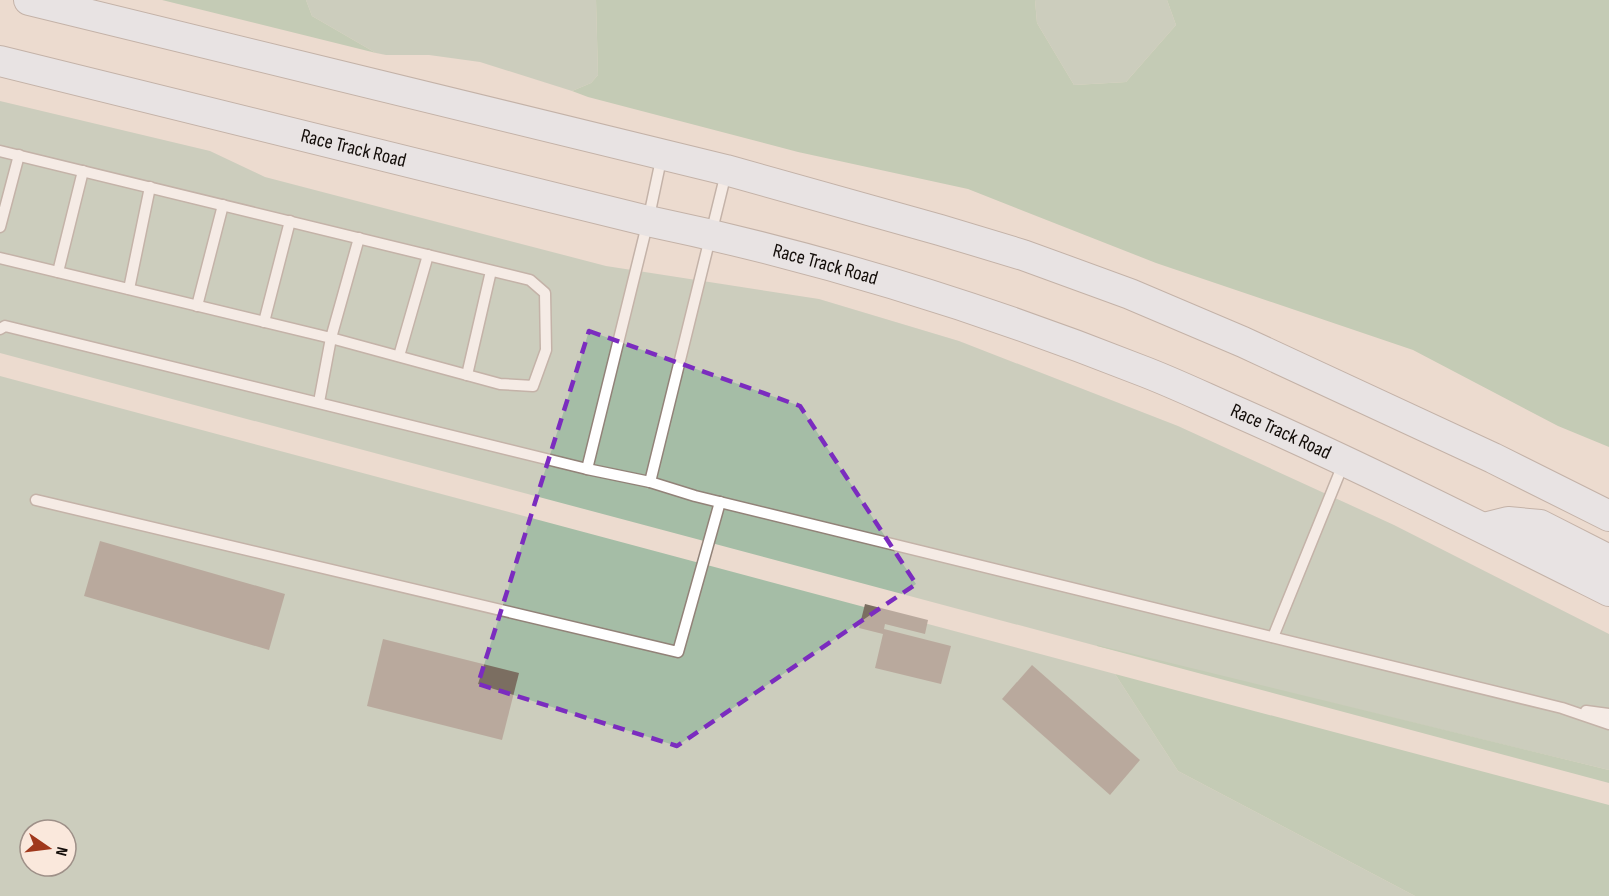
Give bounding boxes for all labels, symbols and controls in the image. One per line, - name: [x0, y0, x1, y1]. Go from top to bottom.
- street label: Race Track Road: [298, 124, 409, 173]
- street label: Race Track Road: [770, 239, 881, 291]
- street label: Race Track Road: [1227, 399, 1335, 465]
- north arrow: [18, 818, 78, 878]
- text: N: [51, 845, 71, 858]

